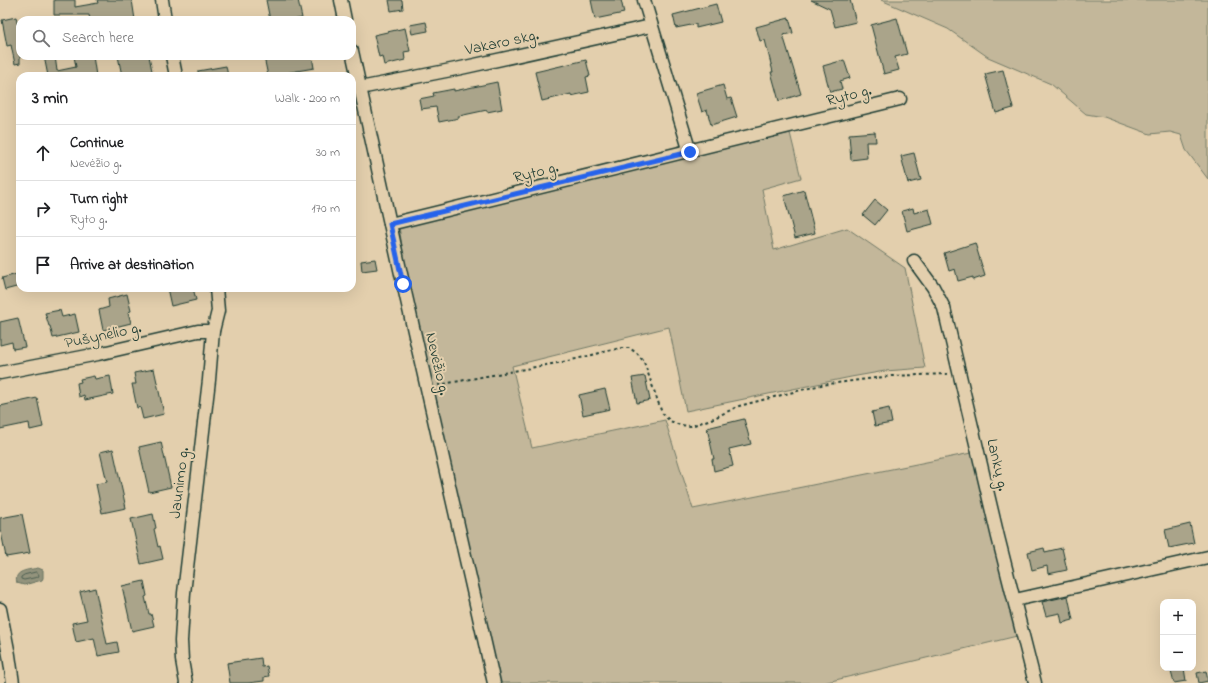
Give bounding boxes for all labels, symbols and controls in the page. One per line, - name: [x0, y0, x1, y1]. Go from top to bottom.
- search box: [16, 16, 356, 60]
- street label: Vakaro skg.: [462, 23, 541, 63]
- icon: search: [30, 27, 52, 49]
- text: Search here: [62, 27, 134, 49]
- street label: Ryto g.: [824, 79, 874, 113]
- text: 3 min: [32, 86, 68, 111]
- text: Walk · 200 m: [275, 89, 340, 108]
- text: Continue: [70, 132, 124, 154]
- icon: ahead: [32, 142, 54, 164]
- text: 30 m: [316, 143, 340, 162]
- route end: [681, 143, 699, 161]
- text: Nevėžio g.: [70, 154, 122, 173]
- street label: Ryto g.: [511, 156, 561, 190]
- text: Turn right: [70, 188, 128, 210]
- icon: right: [32, 198, 54, 220]
- text: 170 m: [312, 199, 340, 218]
- text: Ryto g.: [70, 210, 107, 229]
- icon: arrive: [32, 254, 54, 276]
- text: Arrive at destination: [70, 254, 194, 276]
- route start: [394, 275, 412, 293]
- street label: Pušynėlio g.: [62, 316, 144, 356]
- street label: Nevėžio g.: [418, 330, 456, 398]
- street label: Lankų g.: [979, 436, 1015, 494]
- street label: Jaunimo g.: [164, 446, 196, 520]
- map controls: [1160, 599, 1196, 671]
- button: +: [1160, 599, 1196, 635]
- button: −: [1160, 635, 1196, 671]

